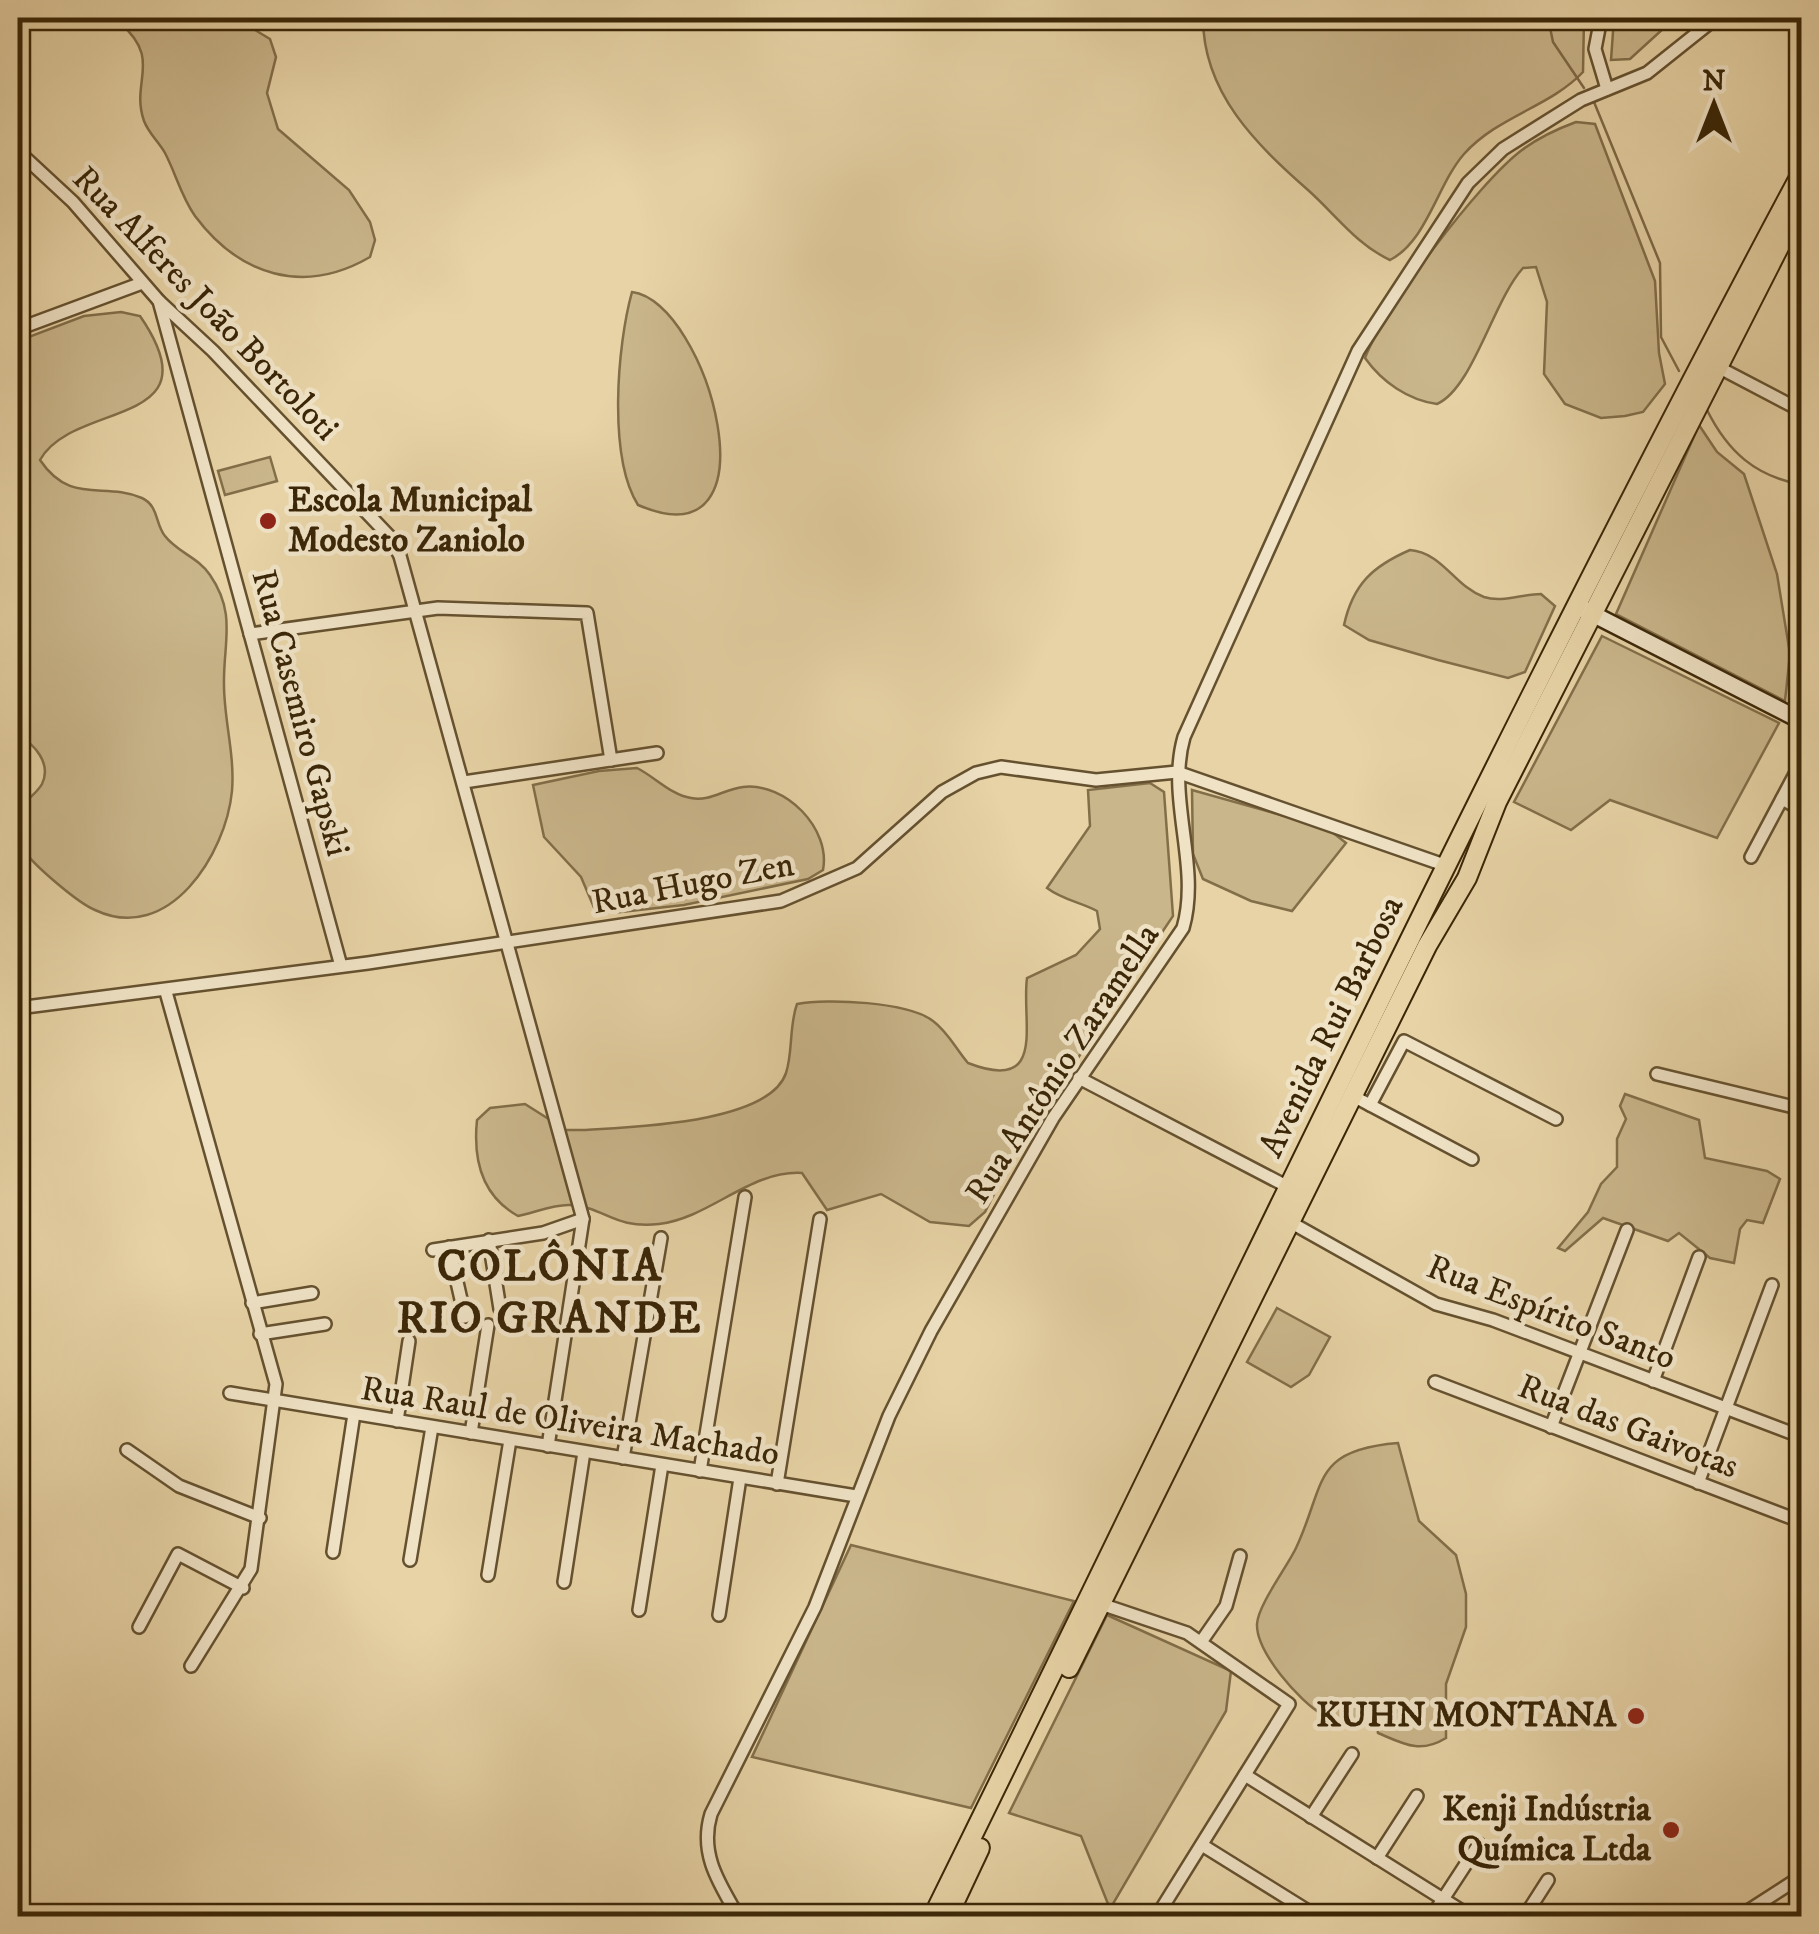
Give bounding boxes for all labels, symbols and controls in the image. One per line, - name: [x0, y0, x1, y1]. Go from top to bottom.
- north arrow: [1664, 55, 1764, 155]
- text: N: [1703, 64, 1726, 99]
- street label: Rua Alferes João Bortoloti: [62, 157, 348, 451]
- place label: Escola Municipal Modesto Zaniolo: [288, 479, 533, 563]
- marker: Escola Municipal Modesto Zaniolo: [257, 510, 279, 532]
- street label: Rua Casemiro Gapski: [241, 565, 359, 861]
- street label: Rua Hugo Zen: [588, 843, 798, 925]
- street label: Avenida Rui Barbosa: [1250, 889, 1414, 1165]
- street label: Rua Antônio Zaramella: [956, 916, 1170, 1212]
- district label: COLÔNIA RIO GRANDE: [397, 1238, 703, 1347]
- street label: Rua Espírito Santo: [1420, 1245, 1682, 1381]
- street label: Rua das Gaivotas: [1512, 1365, 1744, 1489]
- street label: Rua Raul de Oliveira Machado: [358, 1367, 782, 1477]
- place label: KUHN MONTANA: [1316, 1694, 1618, 1738]
- marker: KUHN MONTANA: [1625, 1705, 1647, 1727]
- place label: Kenji Indústria Química Ltda: [1442, 1788, 1652, 1872]
- marker: Kenji Indústria Química Ltda: [1660, 1819, 1682, 1841]

